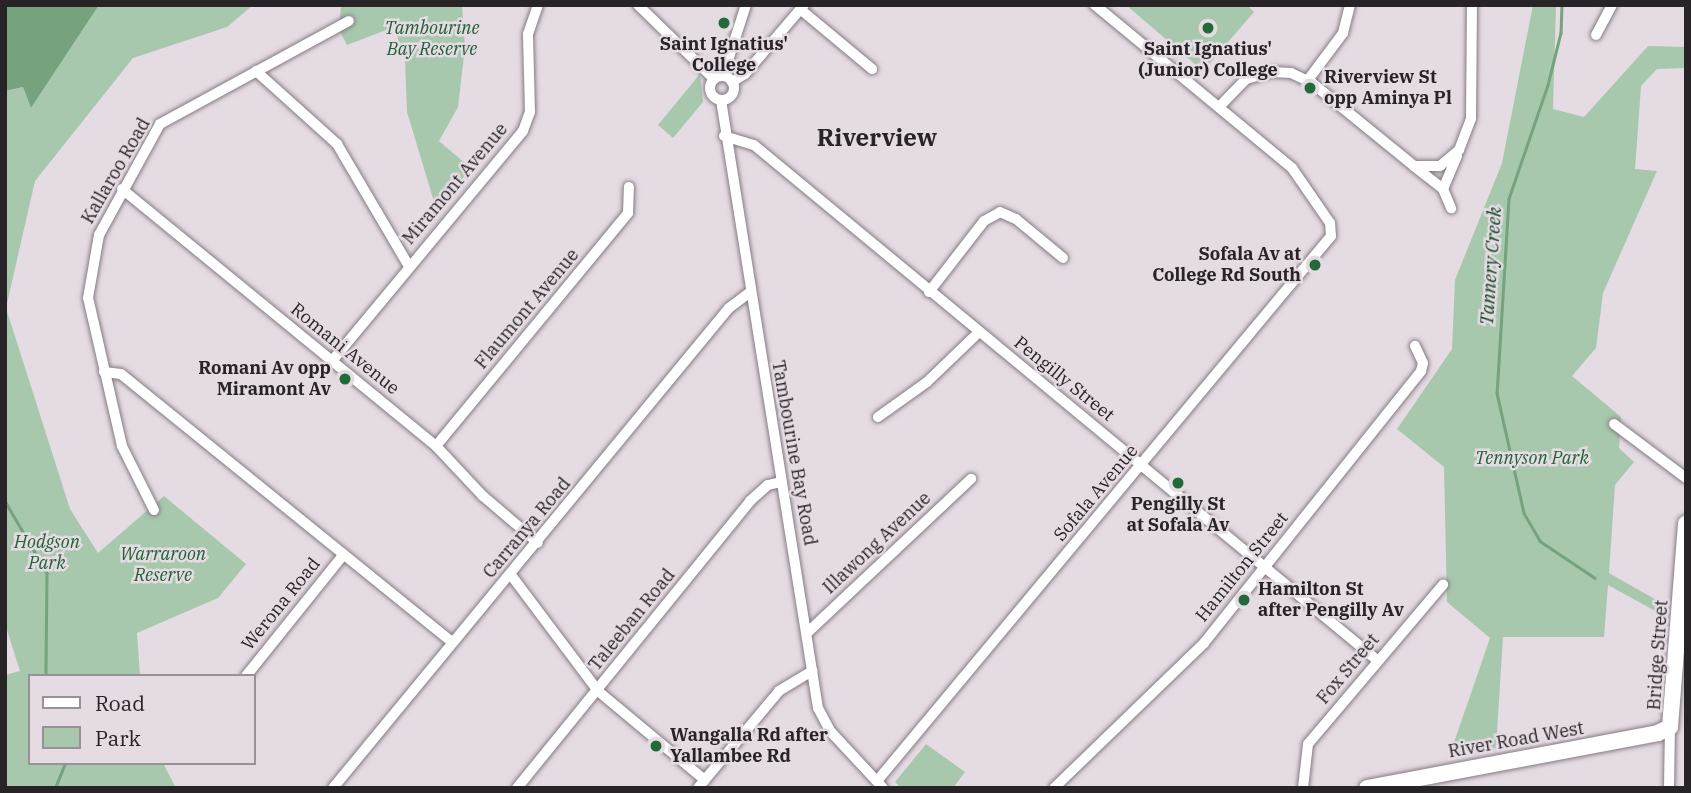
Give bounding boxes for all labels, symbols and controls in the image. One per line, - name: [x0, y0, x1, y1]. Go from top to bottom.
- marker: Saint Ignatius' College: [716, 15, 732, 31]
- park label: Tambourine Bay Reserve: [384, 18, 480, 60]
- marker: Saint Ignatius' (Junior) College: [1200, 20, 1216, 36]
- place label: Saint Ignatius' College: [660, 34, 788, 76]
- place label: Saint Ignatius' (Junior) College: [1138, 39, 1278, 82]
- place label: Riverview St opp Aminya Pl: [1324, 67, 1452, 110]
- marker: Riverview St opp Aminya Pl: [1302, 80, 1318, 96]
- street label: Kallaroo Road: [77, 114, 155, 228]
- street label: Miramont Avenue: [398, 119, 512, 249]
- district label: Riverview: [817, 124, 937, 152]
- water label: Tannery Creek: [1475, 206, 1507, 326]
- place label: Sofala Av at College Rd South: [1152, 244, 1301, 286]
- street label: Flaumont Avenue: [470, 245, 584, 373]
- marker: Sofala Av at College Rd South: [1307, 257, 1323, 273]
- street label: Romani Avenue: [286, 299, 404, 399]
- street label: Pengilly Street: [1010, 332, 1118, 426]
- place label: Romani Av opp Miramont Av: [198, 358, 331, 400]
- street label: Tambourine Bay Road: [767, 359, 821, 547]
- marker: Romani Av opp Miramont Av: [337, 371, 353, 387]
- street label: Sofala Avenue: [1049, 440, 1143, 546]
- park label: Tennyson Park: [1475, 447, 1589, 469]
- street label: Carranya Road: [479, 473, 575, 583]
- marker: Pengilly St at Sofala Av: [1170, 475, 1186, 491]
- street label: Illawong Avenue: [819, 488, 935, 598]
- place label: Pengilly St at Sofala Av: [1127, 494, 1229, 536]
- street label: Hamilton Street: [1191, 508, 1293, 626]
- park label: Hodgson Park: [14, 532, 80, 574]
- park label: Warraroon Reserve: [120, 544, 206, 586]
- street label: Werona Road: [237, 553, 325, 655]
- street label: Taleeban Road: [584, 565, 680, 675]
- place label: Hamilton St after Pengilly Av: [1258, 579, 1404, 622]
- marker: Hamilton St after Pengilly Av: [1236, 592, 1252, 608]
- street label: Bridge Street: [1643, 599, 1673, 711]
- street label: Fox Street: [1312, 629, 1384, 709]
- legend: [28, 674, 256, 765]
- text: Road: [95, 689, 145, 717]
- street label: River Road West: [1446, 717, 1586, 763]
- text: Park: [95, 724, 141, 752]
- place label: Wangalla Rd after Yallambee Rd: [670, 725, 828, 768]
- marker: Wangalla Rd after Yallambee Rd: [648, 738, 664, 754]

